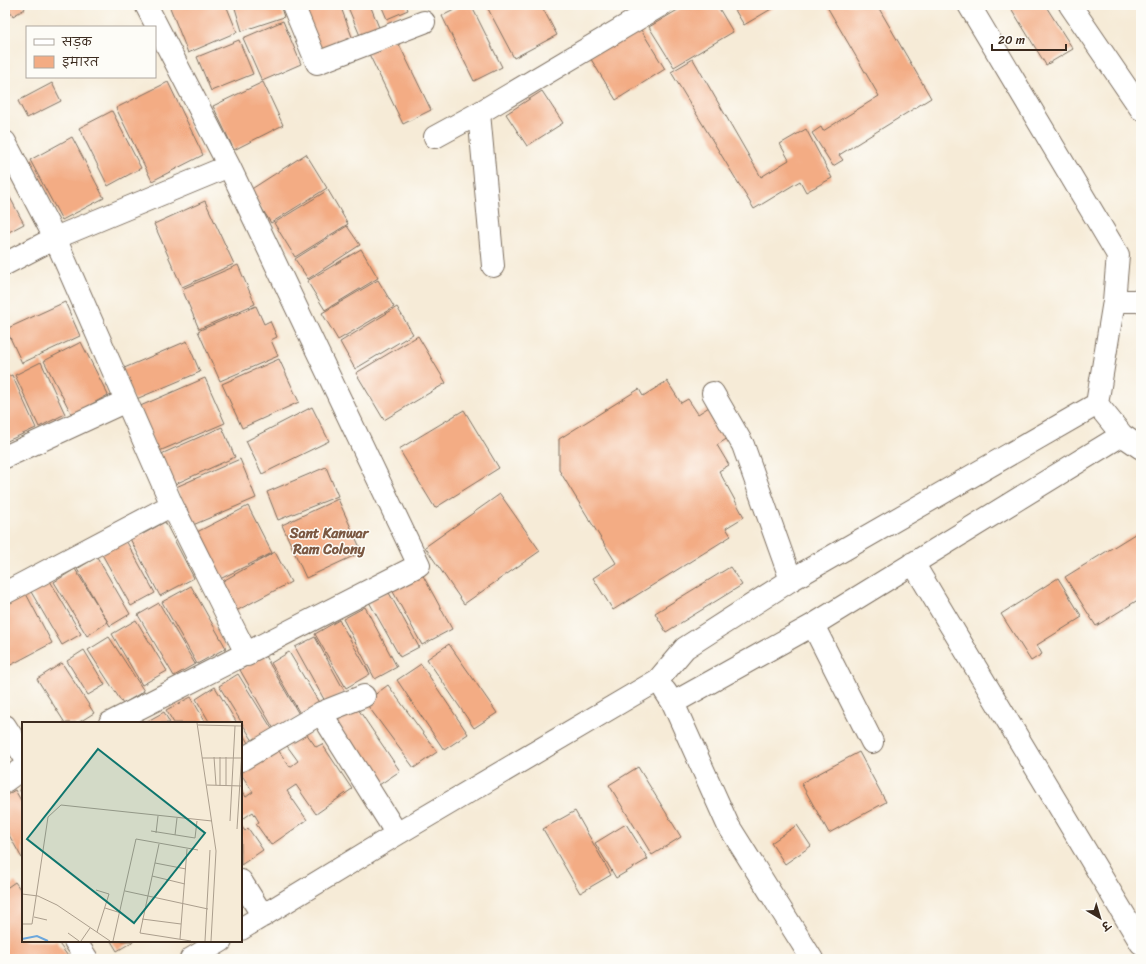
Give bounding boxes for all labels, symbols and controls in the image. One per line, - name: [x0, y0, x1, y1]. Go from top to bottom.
- legend: [26, 26, 156, 78]
- scale bar: [992, 26, 1066, 52]
- text: 20 m: [998, 29, 1025, 51]
- text: सड़क: [61, 31, 93, 53]
- text: इमारत: [62, 51, 100, 73]
- district label: Sant Kanwar Ram Colony: [289, 521, 370, 562]
- inset map: [22, 722, 242, 942]
- north arrow: [1080, 898, 1120, 938]
- text: उ: [1096, 915, 1115, 936]

